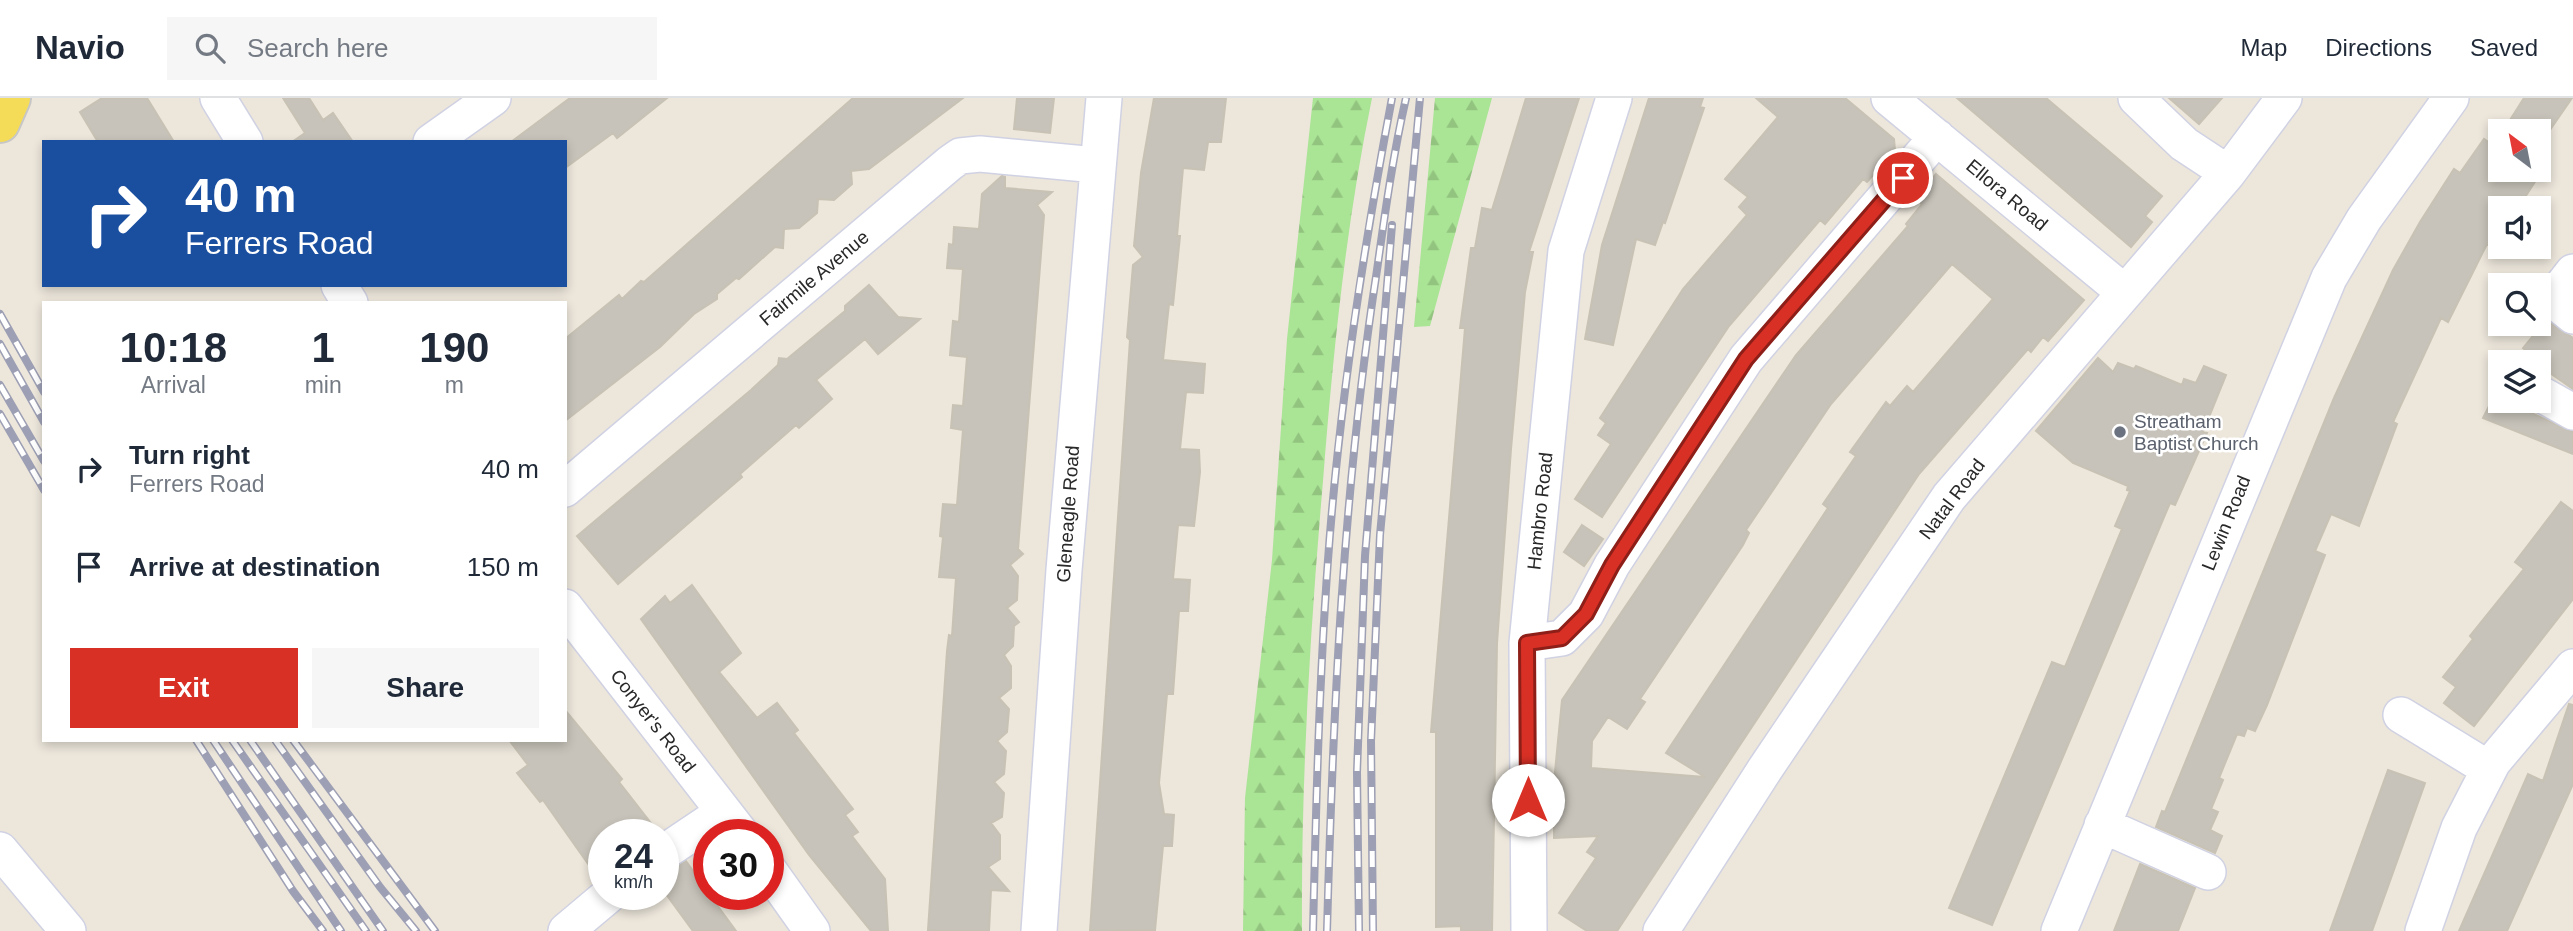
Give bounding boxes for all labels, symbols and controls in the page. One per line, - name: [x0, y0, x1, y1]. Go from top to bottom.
- search box: [167, 17, 657, 80]
- text: Navio: [35, 29, 125, 66]
- icon: search: [191, 29, 229, 67]
- text: Search here: [247, 33, 389, 63]
- text: Map: [2241, 34, 2287, 61]
- text: Directions: [2325, 34, 2432, 61]
- text: Saved: [2470, 34, 2538, 61]
- north arrow: [2488, 119, 2552, 182]
- map controls: [2488, 119, 2551, 413]
- pin: [1873, 148, 1933, 208]
- street label: Ellora Road: [1962, 155, 2052, 235]
- icon: arrive: [1884, 159, 1922, 197]
- icon: right: [70, 168, 161, 259]
- text: 40 m: [185, 168, 297, 222]
- button: sound: [2488, 196, 2551, 259]
- text: Ferrers Road: [185, 225, 374, 261]
- street label: Fairmile Avenue: [755, 226, 873, 330]
- button: search: [2488, 273, 2551, 336]
- text: 10:18: [120, 324, 227, 371]
- text: 1: [311, 324, 335, 371]
- text: 190: [419, 324, 489, 371]
- button: layers: [2488, 350, 2551, 413]
- text: Arrival: [141, 372, 206, 398]
- text: min: [305, 372, 342, 398]
- text: m: [445, 372, 464, 398]
- place label: Streatham Baptist Church: [2134, 411, 2259, 454]
- marker: Streatham Baptist Church: [2112, 424, 2128, 440]
- text: Turn right: [129, 440, 250, 470]
- street label: Gleneagle Road: [1053, 445, 1083, 583]
- icon: right: [70, 450, 108, 488]
- street label: Hambro Road: [1523, 451, 1557, 571]
- text: 40 m: [481, 454, 539, 484]
- street label: Natal Road: [1915, 455, 1989, 543]
- text: Ferrers Road: [129, 471, 264, 497]
- street label: Lewin Road: [2197, 473, 2255, 573]
- icon: arrive: [70, 548, 108, 586]
- text: Arrive at destination: [129, 552, 380, 582]
- text: 150 m: [467, 552, 539, 582]
- button: Exit: [70, 648, 298, 728]
- button: Share: [312, 648, 539, 728]
- street label: Conyer's Road: [606, 665, 700, 777]
- position arrow: [1491, 763, 1565, 837]
- speed limit sign: 30: [693, 819, 784, 910]
- text: 24: [614, 836, 653, 875]
- text: km/h: [614, 872, 653, 892]

